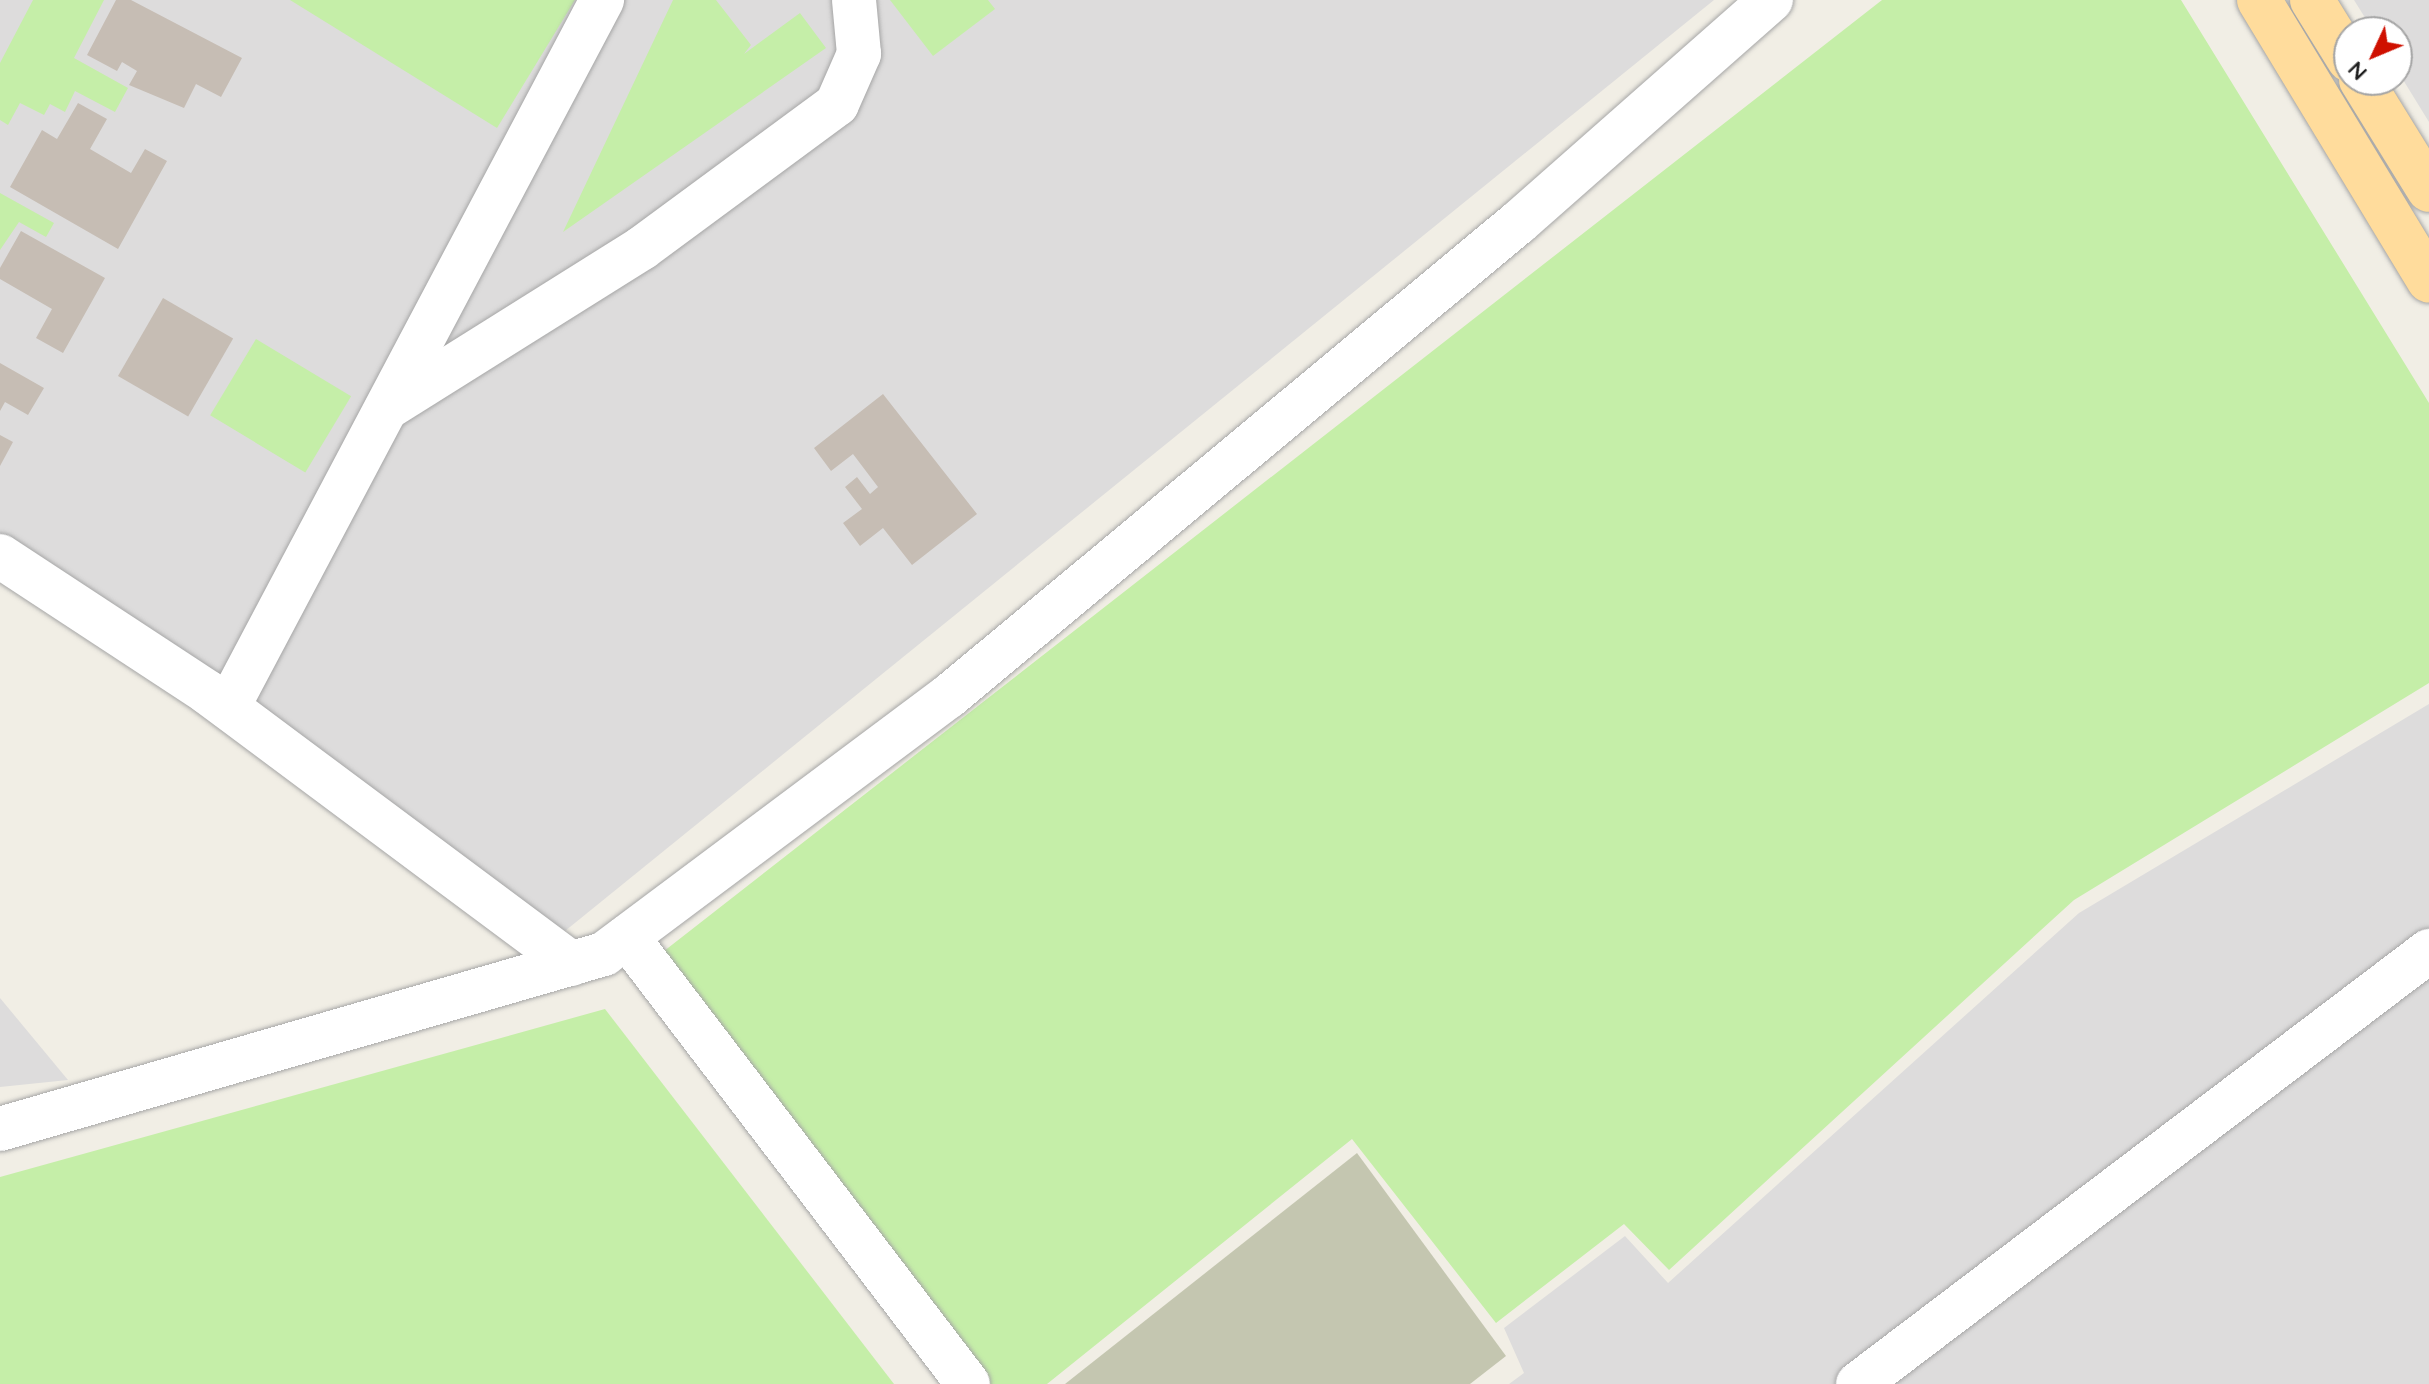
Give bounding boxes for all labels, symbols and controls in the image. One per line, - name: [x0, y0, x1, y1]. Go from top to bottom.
- north arrow: [2333, 16, 2413, 96]
- text: N: [2341, 56, 2373, 87]

